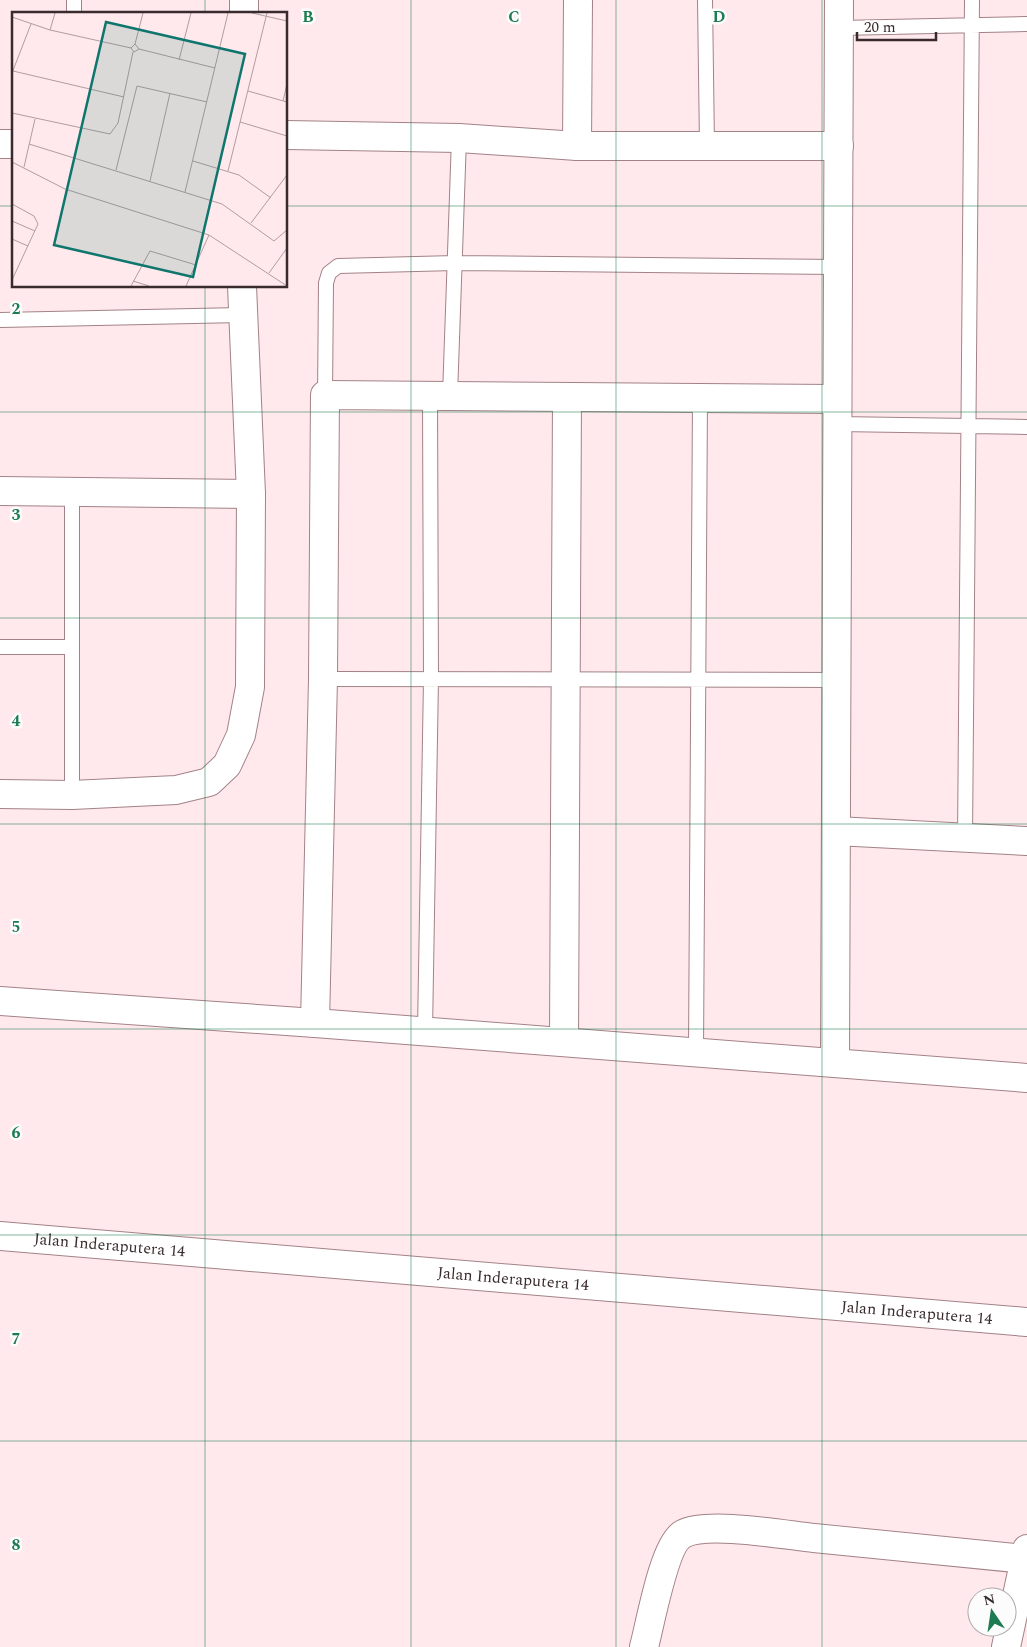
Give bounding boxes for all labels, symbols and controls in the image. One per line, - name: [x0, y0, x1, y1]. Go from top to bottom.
- text: B: [302, 5, 314, 29]
- text: C: [508, 5, 520, 29]
- text: D: [713, 5, 726, 29]
- scale bar: [857, 10, 936, 42]
- inset map: [12, 12, 288, 288]
- text: 20 m: [864, 16, 896, 39]
- text: 2: [12, 297, 21, 321]
- text: 3: [12, 503, 21, 527]
- text: 4: [12, 709, 21, 733]
- text: 5: [12, 915, 20, 939]
- text: 6: [12, 1121, 21, 1145]
- street label: Jalan Inderaputera 14: [33, 1227, 186, 1263]
- street label: Jalan Inderaputera 14: [437, 1261, 590, 1297]
- street label: Jalan Inderaputera 14: [840, 1294, 993, 1331]
- text: 7: [12, 1327, 21, 1351]
- text: 8: [12, 1533, 21, 1557]
- north arrow: [967, 1587, 1017, 1637]
- text: N: [981, 1588, 997, 1611]

